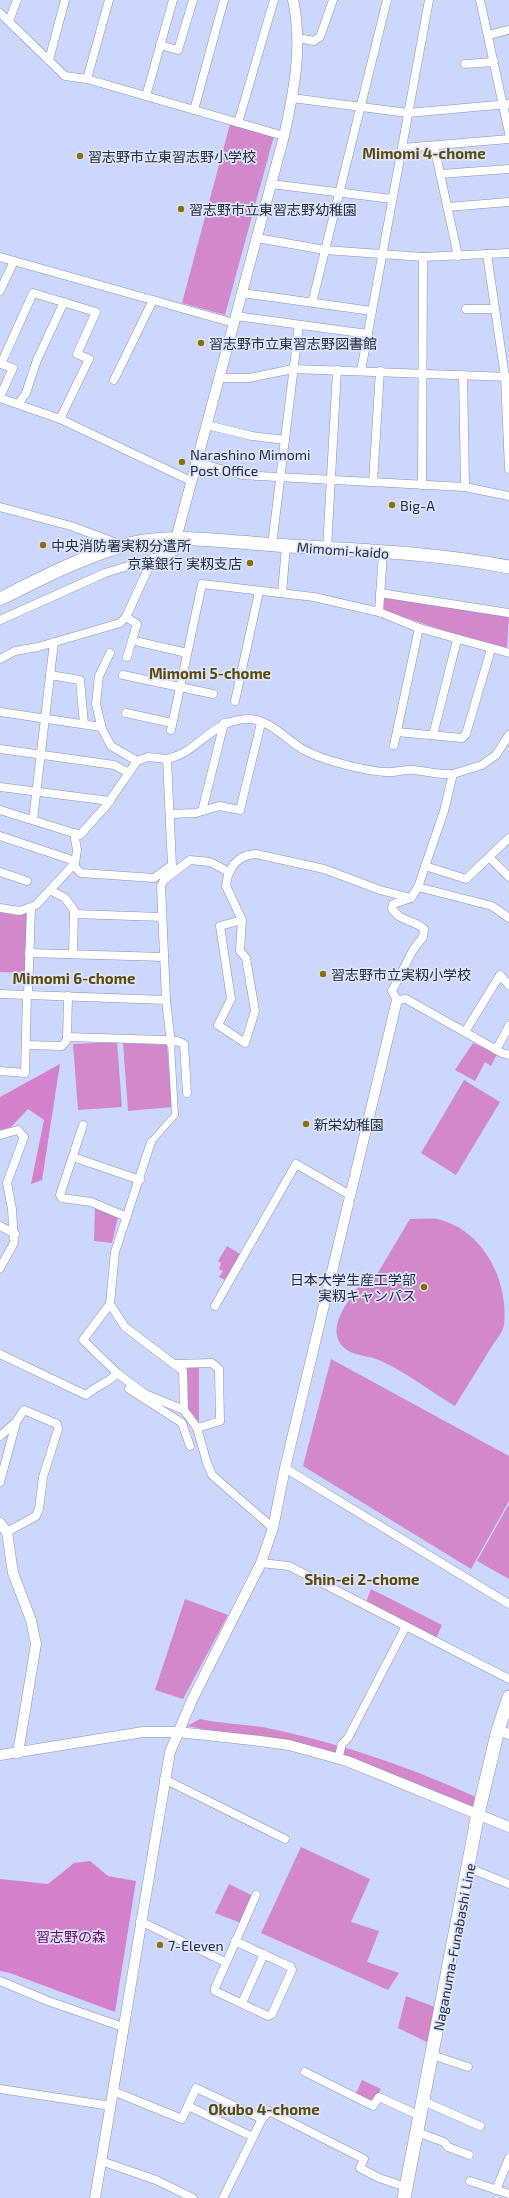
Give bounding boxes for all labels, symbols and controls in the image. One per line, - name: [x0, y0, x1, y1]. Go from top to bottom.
- district label: Mimomi 4-chome: [362, 144, 486, 162]
- place label: 習志野市立東習志野小学校: [88, 148, 256, 165]
- marker: 習志野市立東習志野小学校: [75, 151, 85, 161]
- place label: 習志野市立東習志野幼稚園: [189, 201, 357, 218]
- marker: 習志野市立東習志野幼稚園: [176, 204, 186, 214]
- place label: 習志野市立東習志野図書館: [209, 335, 377, 352]
- marker: 習志野市立東習志野図書館: [196, 338, 206, 348]
- place label: Narashino Mimomi Post Office: [190, 446, 310, 479]
- marker: Narashino Mimomi Post Office: [177, 457, 187, 467]
- place label: Big-A: [400, 497, 435, 514]
- marker: Big-A: [387, 500, 397, 510]
- place label: 中央消防署実籾分遣所: [51, 537, 191, 554]
- street label: Mimomi-kaido: [296, 538, 390, 562]
- marker: 中央消防署実籾分遣所: [38, 540, 48, 550]
- place label: 京葉銀行 実籾支店: [127, 555, 242, 572]
- marker: 京葉銀行 実籾支店: [245, 558, 255, 568]
- district label: Mimomi 5-chome: [149, 664, 271, 682]
- place label: 習志野市立実籾小学校: [331, 966, 471, 983]
- district label: Mimomi 6-chome: [13, 969, 135, 987]
- marker: 習志野市立実籾小学校: [318, 969, 328, 979]
- place label: 新栄幼稚園: [314, 1116, 384, 1133]
- marker: 新栄幼稚園: [301, 1119, 311, 1129]
- place label: 日本大学生産工学部 実籾キャンパス: [290, 1271, 416, 1304]
- marker: 日本大学生産工学部 実籾キャンパス: [419, 1282, 429, 1292]
- district label: Shin-ei 2-chome: [304, 1570, 420, 1588]
- street label: Naganuma-Funabashi Line: [429, 1862, 479, 2032]
- park label: 習志野の森: [36, 1928, 106, 1945]
- place label: 7-Eleven: [168, 1937, 224, 1954]
- marker: 7-Eleven: [155, 1940, 165, 1950]
- district label: Okubo 4-chome: [208, 2100, 320, 2118]

